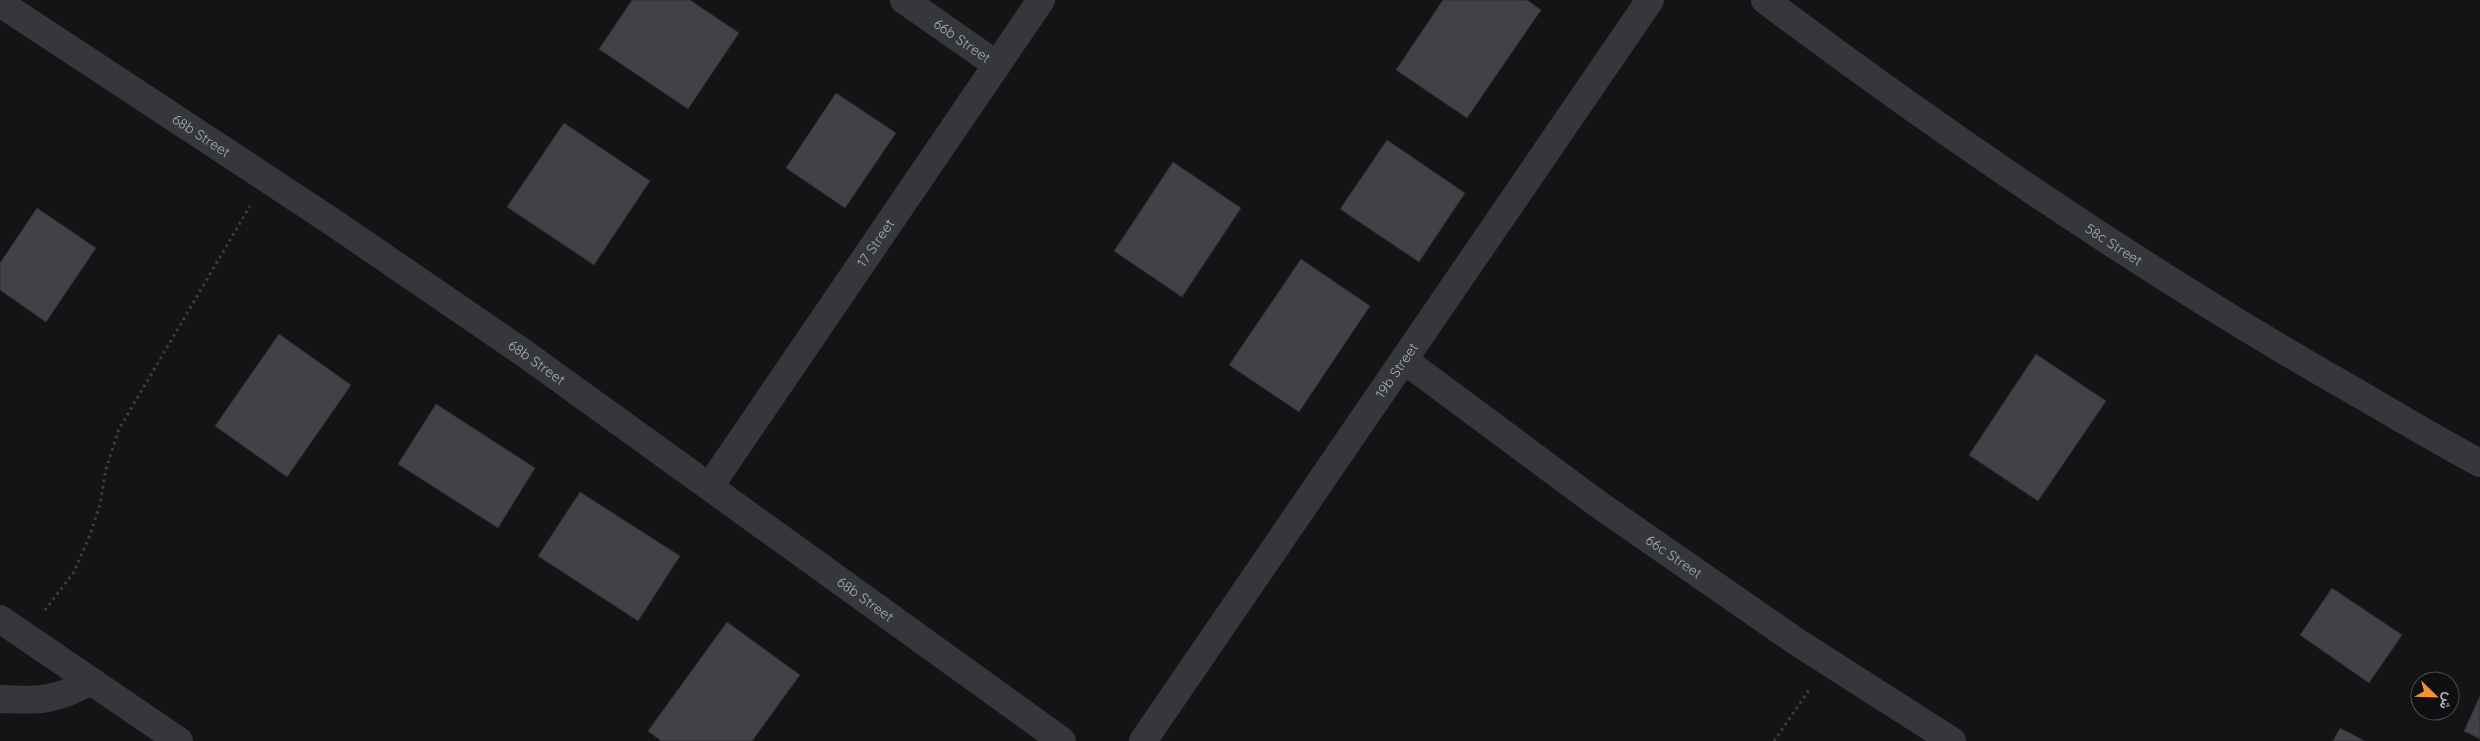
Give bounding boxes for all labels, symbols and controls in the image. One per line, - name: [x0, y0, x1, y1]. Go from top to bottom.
- street label: 66b Street: [930, 14, 994, 67]
- street label: 68b Street: [169, 110, 234, 161]
- street label: 17 Street: [853, 215, 898, 271]
- street label: 58c Street: [2082, 219, 2146, 270]
- street label: 68b Street: [505, 336, 569, 389]
- street label: 19b Street: [1371, 339, 1422, 402]
- street label: 66c Street: [1642, 531, 1706, 583]
- street label: 68b Street: [833, 573, 897, 626]
- north arrow: [2410, 671, 2460, 721]
- text: ش: [2435, 690, 2459, 712]

